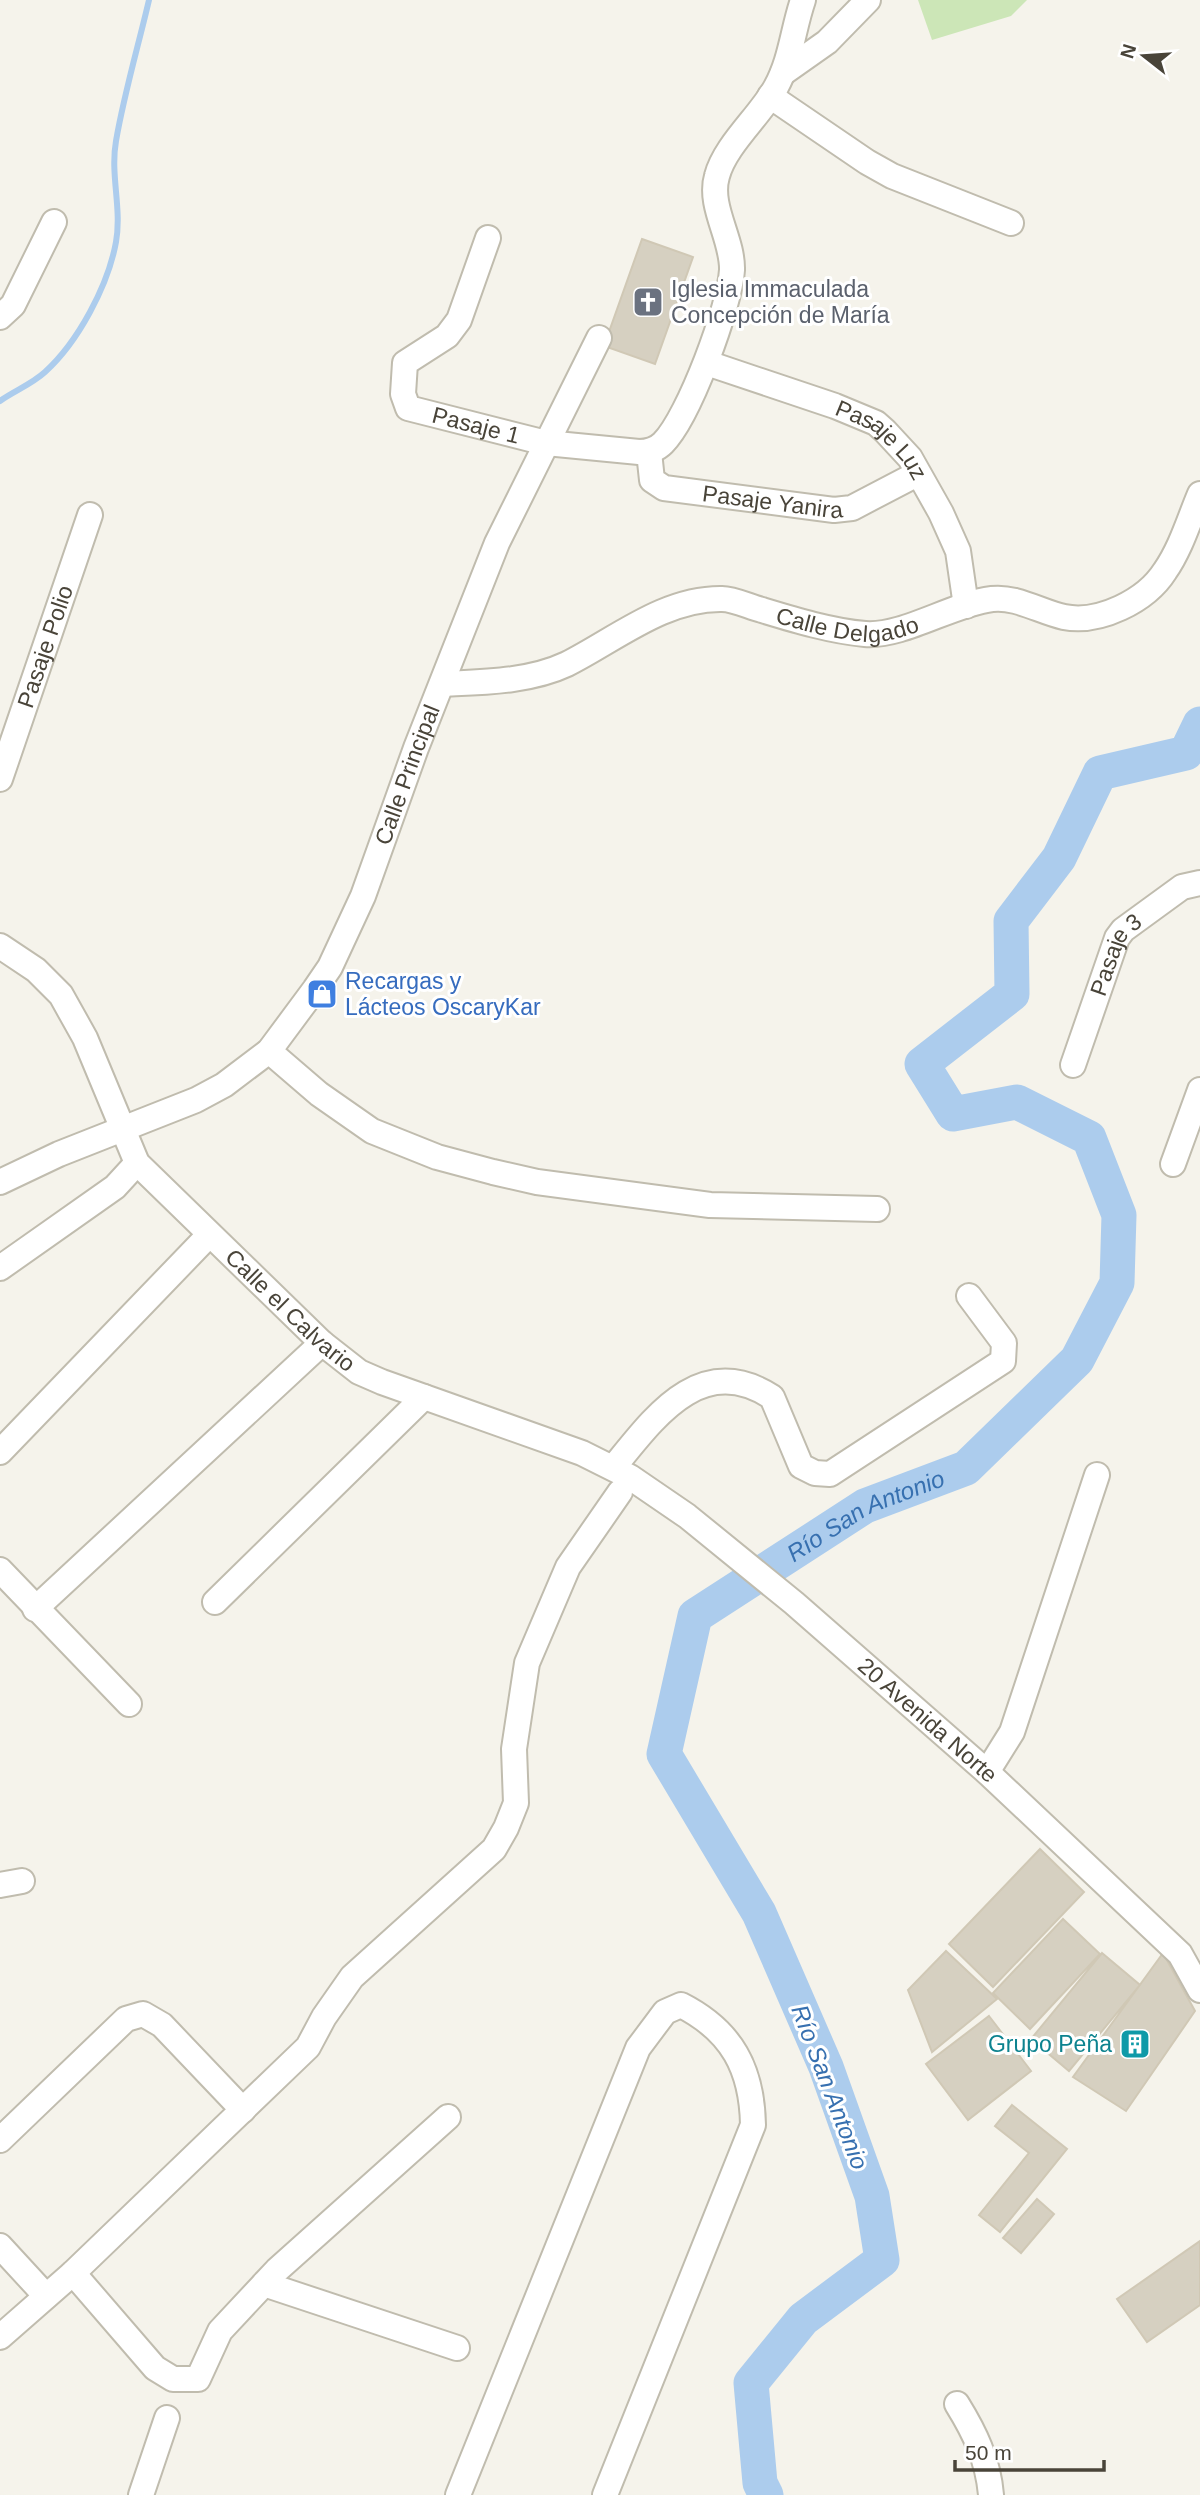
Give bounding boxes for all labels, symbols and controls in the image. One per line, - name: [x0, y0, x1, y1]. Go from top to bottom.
- north arrow: [1109, 21, 1179, 91]
- text: N: [1116, 42, 1140, 61]
- place label: Iglesia Immaculada Concepción de María: [671, 276, 890, 328]
- church icon: Iglesia Immaculada Concepción de María: [631, 285, 665, 319]
- street label: Pasaje Luz: [832, 395, 932, 484]
- street label: Pasaje 1: [429, 402, 523, 449]
- street label: Pasaje Yanira: [701, 480, 844, 523]
- street label: Pasaje Polio: [12, 582, 78, 711]
- street label: Calle Delgado: [773, 602, 922, 647]
- street label: Calle Principal: [369, 701, 445, 848]
- street label: Pasaje 3: [1085, 908, 1146, 999]
- place label: Recargas y Lácteos OscaryKar: [345, 968, 541, 1020]
- shop icon: Recargas y Lácteos OscaryKar: [305, 977, 339, 1011]
- street label: Calle el Calvario: [220, 1244, 360, 1377]
- water label: Río San Antonio: [782, 1464, 948, 1567]
- street label: 20 Avenida Norte: [853, 1652, 1003, 1788]
- water label: Río San Antonio: [786, 2001, 874, 2173]
- building icon: Grupo Peña: [1118, 2027, 1152, 2061]
- place label: Grupo Peña: [988, 2031, 1112, 2057]
- scale bar: [955, 2428, 1104, 2472]
- text: 50 m: [965, 2441, 1012, 2464]

